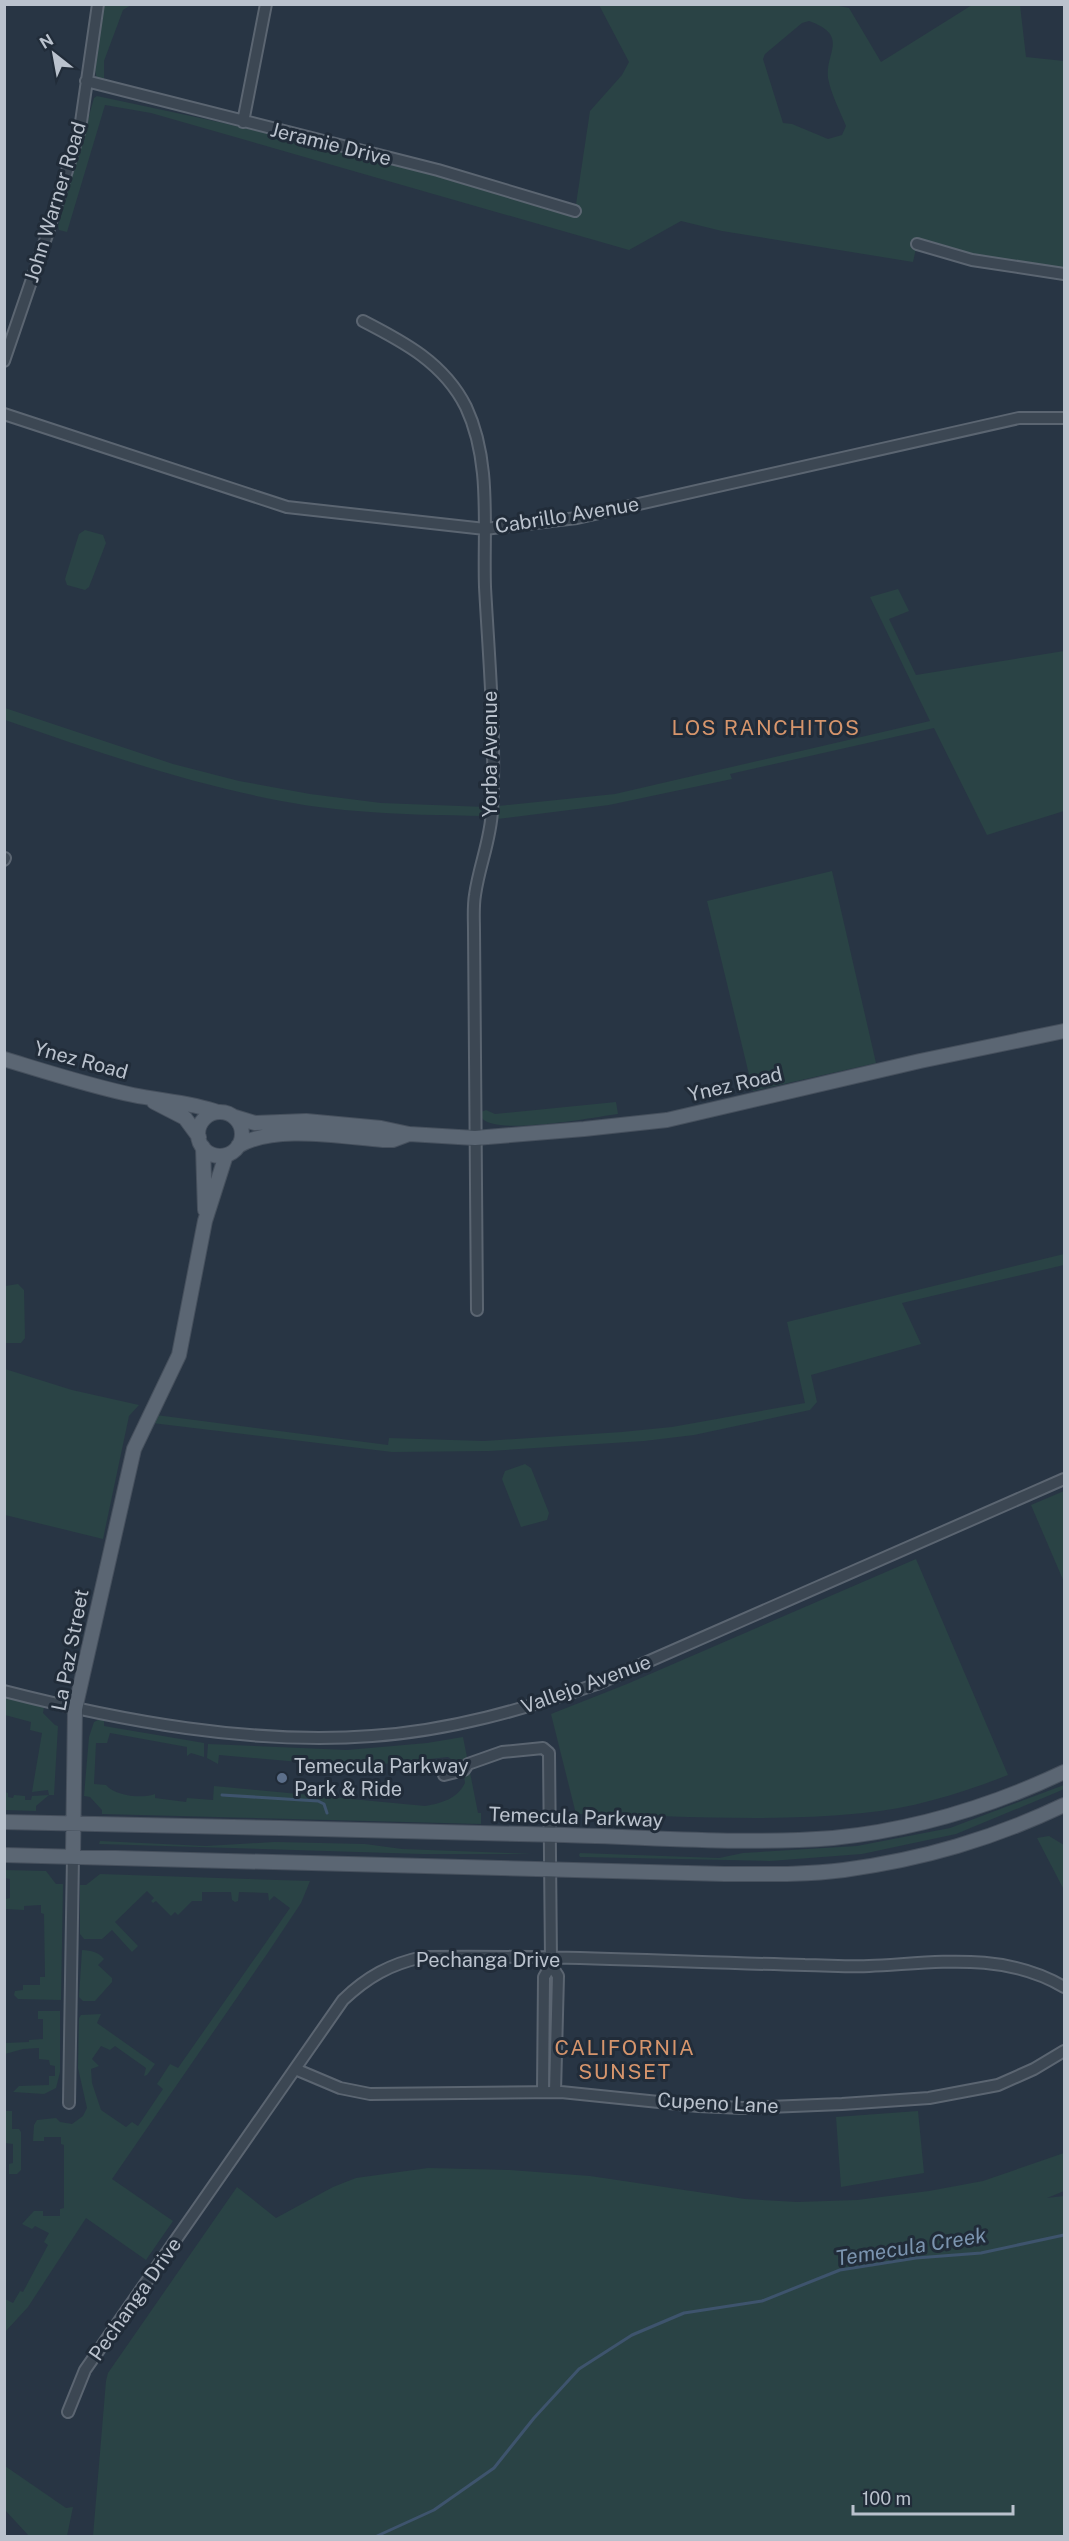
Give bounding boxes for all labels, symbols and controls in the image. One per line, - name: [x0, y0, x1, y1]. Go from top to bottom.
- north arrow: [24, 24, 84, 84]
- text: N: [36, 30, 57, 53]
- street label: Jeramie Drive: [268, 117, 394, 171]
- street label: John Warner Road: [19, 119, 91, 285]
- street label: Cabrillo Avenue: [493, 492, 641, 538]
- street label: Yorba Avenue: [478, 691, 502, 817]
- district label: LOS RANCHITOS: [672, 715, 860, 740]
- street label: Ynez Road: [31, 1036, 131, 1084]
- street label: Ynez Road: [685, 1061, 785, 1107]
- street label: La Paz Street: [46, 1587, 94, 1713]
- street label: Vallejo Avenue: [518, 1649, 654, 1719]
- place label: Temecula Parkway Park & Ride: [294, 1754, 469, 1801]
- marker: Temecula Parkway Park & Ride: [275, 1771, 289, 1785]
- street label: Temecula Parkway: [488, 1802, 664, 1832]
- street label: Pechanga Drive: [416, 1948, 560, 1972]
- district label: CALIFORNIA SUNSET: [555, 2035, 695, 2084]
- street label: Cupeno Lane: [657, 2088, 779, 2118]
- water label: Temecula Creek: [834, 2222, 989, 2271]
- street label: Pechanga Drive: [84, 2233, 186, 2365]
- scale bar: [853, 2478, 1014, 2516]
- text: 100 m: [862, 2488, 911, 2509]

